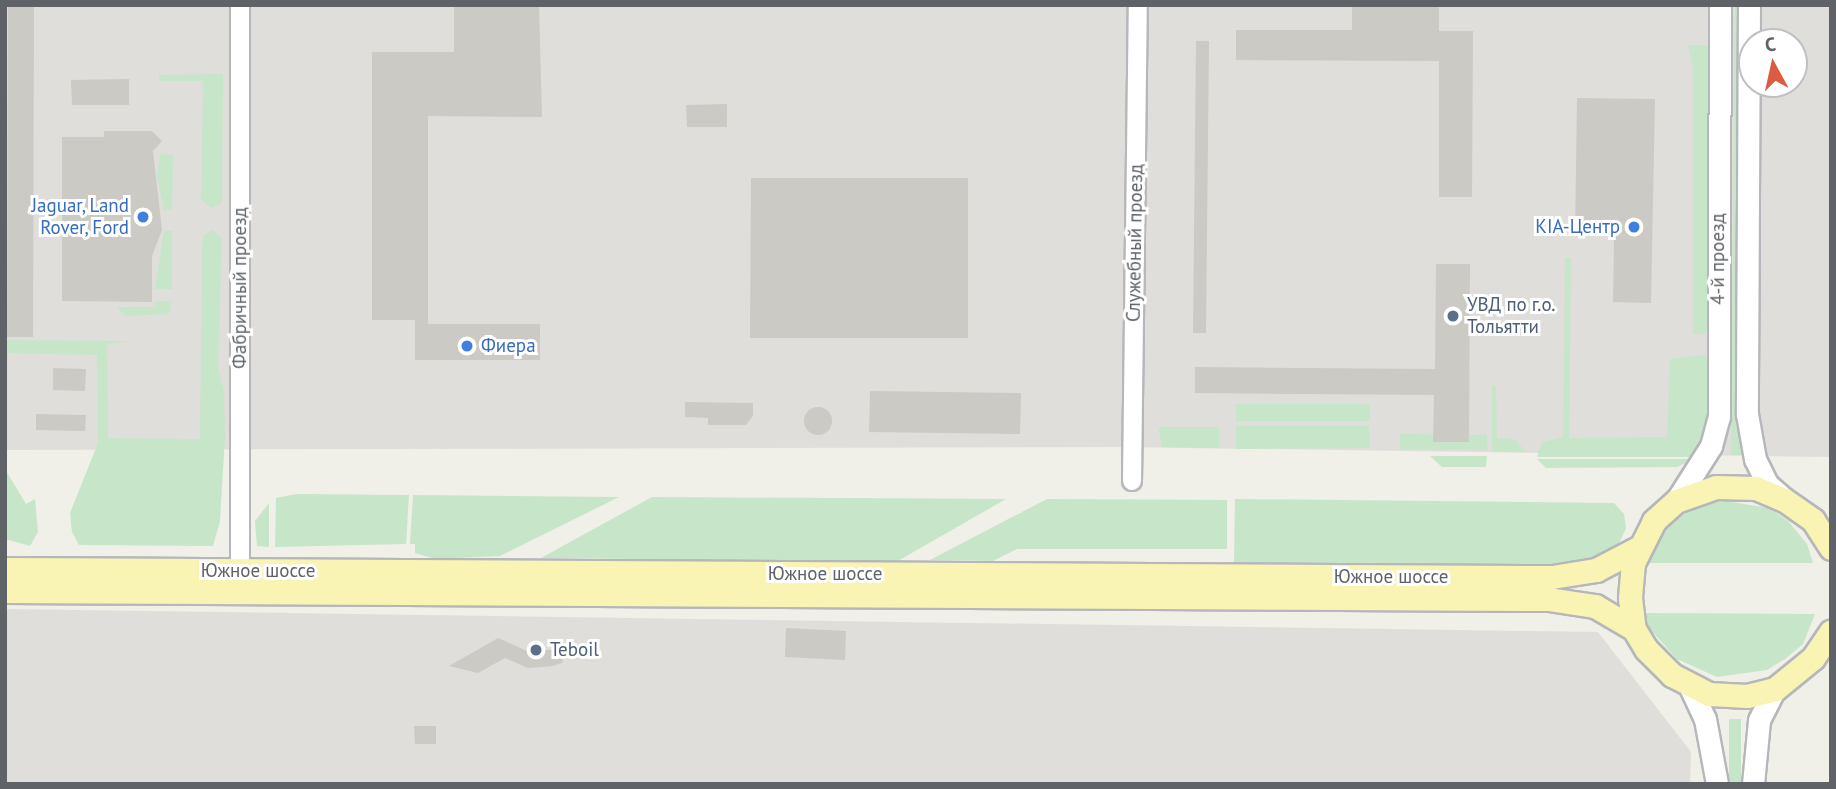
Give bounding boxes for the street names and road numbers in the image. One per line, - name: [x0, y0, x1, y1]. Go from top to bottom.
- street label: Служебный проезд: [1122, 164, 1148, 322]
- street label: Фабричный проезд: [229, 207, 251, 369]
- street label: 4-й проезд: [1707, 213, 1729, 305]
- street label: Южное шоссе: [201, 560, 315, 582]
- street label: Южное шоссе: [768, 563, 882, 585]
- street label: Южное шоссе: [1334, 566, 1448, 588]

